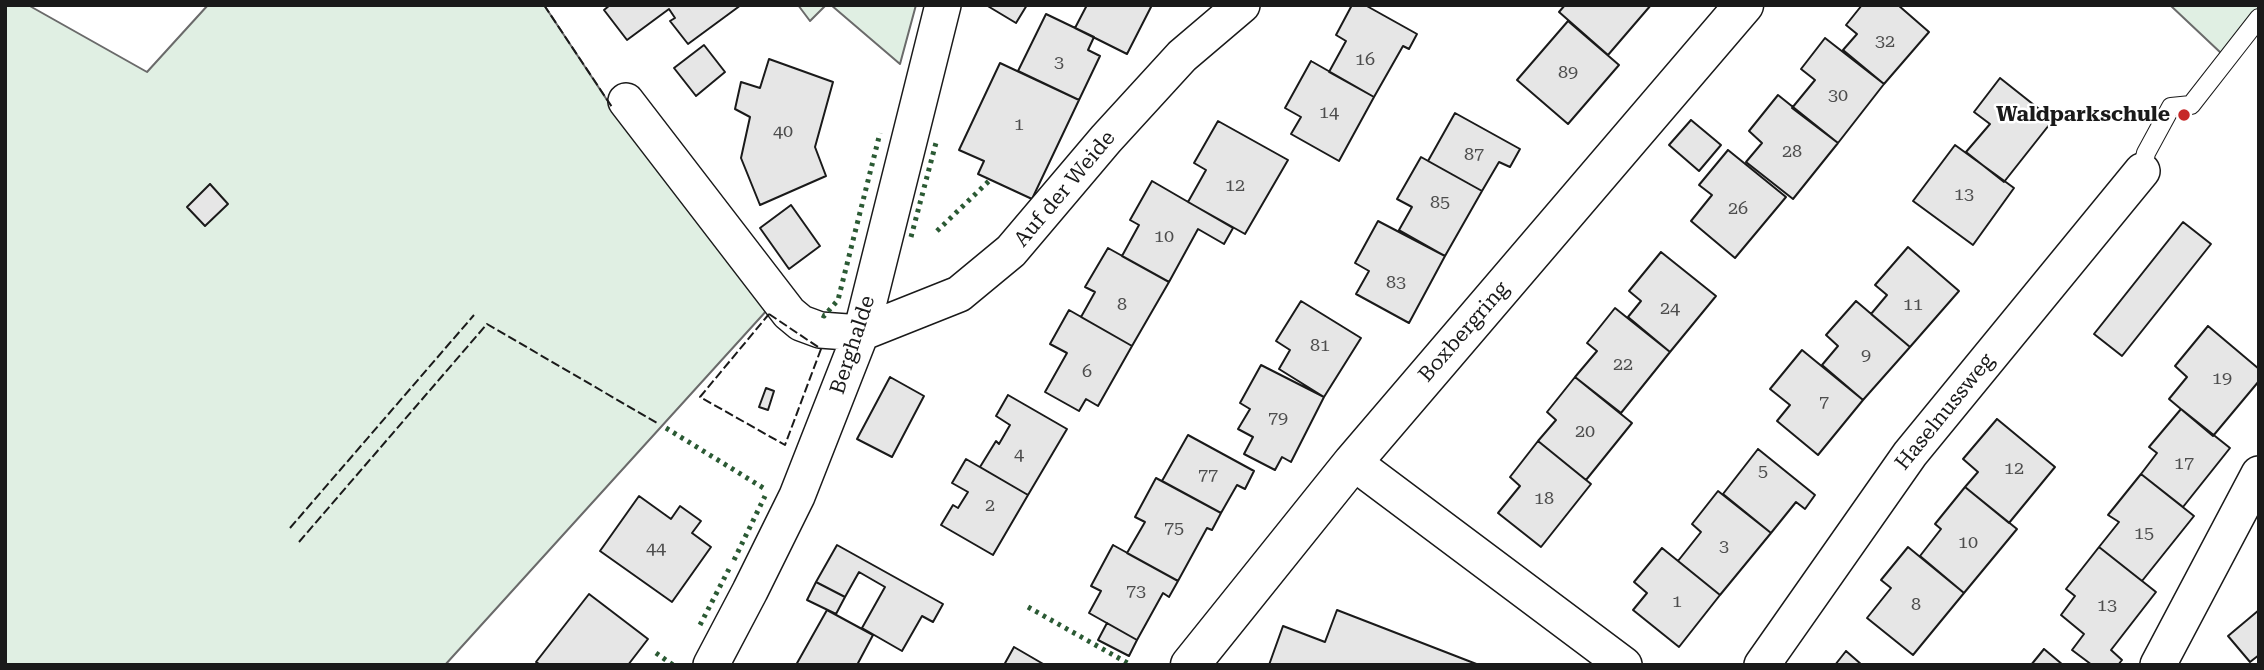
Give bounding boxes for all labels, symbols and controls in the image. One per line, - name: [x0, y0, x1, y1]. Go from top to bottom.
- house number: 32: [1875, 31, 1895, 53]
- house number: 16: [1355, 49, 1375, 71]
- house number: 3: [1054, 52, 1064, 74]
- house number: 89: [1558, 62, 1578, 84]
- house number: 30: [1828, 85, 1848, 107]
- house number: 14: [1319, 102, 1339, 124]
- place label: Waldparkschule: [1996, 102, 2170, 128]
- marker: Waldparkschule: [2176, 107, 2192, 123]
- house number: 1: [1014, 114, 1024, 136]
- house number: 40: [773, 121, 793, 143]
- street label: Auf der Weide: [1009, 126, 1121, 252]
- house number: 28: [1782, 141, 1802, 163]
- house number: 87: [1464, 144, 1484, 166]
- house number: 12: [1225, 175, 1245, 197]
- house number: 13: [1954, 184, 1974, 206]
- house number: 85: [1430, 192, 1450, 214]
- house number: 26: [1728, 198, 1748, 220]
- house number: 10: [1154, 226, 1174, 248]
- house number: 83: [1386, 272, 1406, 294]
- street label: Boxbergring: [1414, 277, 1514, 387]
- street label: Berghalde: [825, 292, 881, 398]
- house number: 8: [1117, 294, 1127, 316]
- house number: 11: [1903, 294, 1923, 316]
- house number: 24: [1660, 298, 1680, 320]
- house number: 81: [1310, 335, 1330, 357]
- house number: 9: [1861, 345, 1871, 367]
- street label: Haselnussweg: [1890, 349, 2000, 475]
- house number: 22: [1613, 354, 1633, 376]
- house number: 6: [1082, 361, 1092, 383]
- house number: 19: [2212, 368, 2232, 390]
- house number: 7: [1819, 392, 1829, 414]
- house number: 79: [1268, 408, 1288, 430]
- house number: 20: [1575, 421, 1595, 443]
- house number: 4: [1014, 444, 1024, 466]
- house number: 17: [2174, 453, 2194, 475]
- house number: 12: [2004, 458, 2024, 480]
- house number: 5: [1758, 461, 1768, 483]
- house number: 77: [1198, 465, 1218, 487]
- house number: 18: [1534, 488, 1554, 510]
- house number: 2: [985, 495, 995, 517]
- house number: 75: [1164, 518, 1184, 540]
- house number: 15: [2134, 523, 2154, 545]
- house number: 10: [1958, 532, 1978, 554]
- house number: 3: [1719, 536, 1729, 558]
- house number: 44: [646, 538, 666, 560]
- house number: 73: [1126, 581, 1146, 603]
- house number: 1: [1672, 591, 1682, 613]
- house number: 8: [1911, 594, 1921, 616]
- house number: 13: [2097, 595, 2117, 617]

